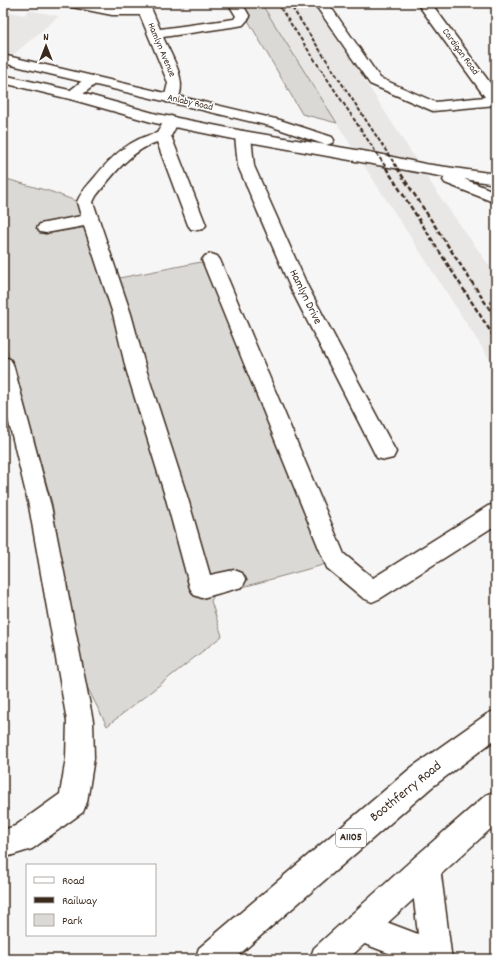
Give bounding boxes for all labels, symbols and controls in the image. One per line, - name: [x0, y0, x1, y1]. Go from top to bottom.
- street label: Hamlyn Avenue: [143, 21, 179, 80]
- north arrow: [26, 26, 66, 66]
- street label: Cardigan Road: [438, 26, 482, 78]
- text: N: [43, 30, 49, 46]
- street label: Anlaby Road: [166, 91, 215, 115]
- street label: Hamlyn Drive: [284, 267, 326, 327]
- street label: Boothferry Road: [366, 757, 446, 827]
- road number: A1105: [336, 829, 366, 847]
- legend: [26, 864, 156, 936]
- text: Road: [62, 873, 84, 890]
- text: Railway: [62, 893, 98, 910]
- text: Park: [62, 913, 83, 930]

